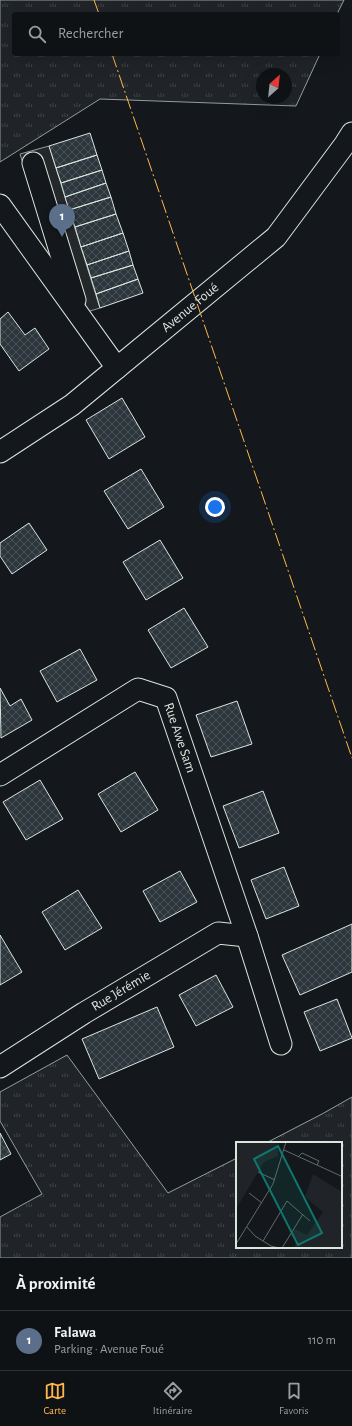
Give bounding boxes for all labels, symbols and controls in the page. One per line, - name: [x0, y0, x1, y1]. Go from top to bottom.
- search box: [12, 12, 340, 56]
- icon: search: [26, 23, 48, 45]
- text: Rechercher: [58, 26, 123, 41]
- north arrow: [256, 68, 292, 104]
- pin: 1: [49, 204, 75, 237]
- street label: Avenue Foué: [159, 280, 221, 335]
- your location: [205, 497, 225, 517]
- street label: Rue Awe Sam: [161, 701, 198, 775]
- street label: Rue Jérémie: [89, 968, 153, 1014]
- inset map: [236, 1142, 342, 1248]
- text: À proximité: [16, 1275, 96, 1292]
- text: Falawa: [54, 1325, 96, 1340]
- text: 1: [27, 1334, 31, 1347]
- text: 110 m: [308, 1334, 336, 1347]
- text: Parking · Avenue Foué: [54, 1343, 164, 1356]
- tab: Carte: [43, 1380, 66, 1417]
- tab: Itinéraire: [153, 1380, 192, 1417]
- tab: Favoris: [279, 1380, 309, 1417]

